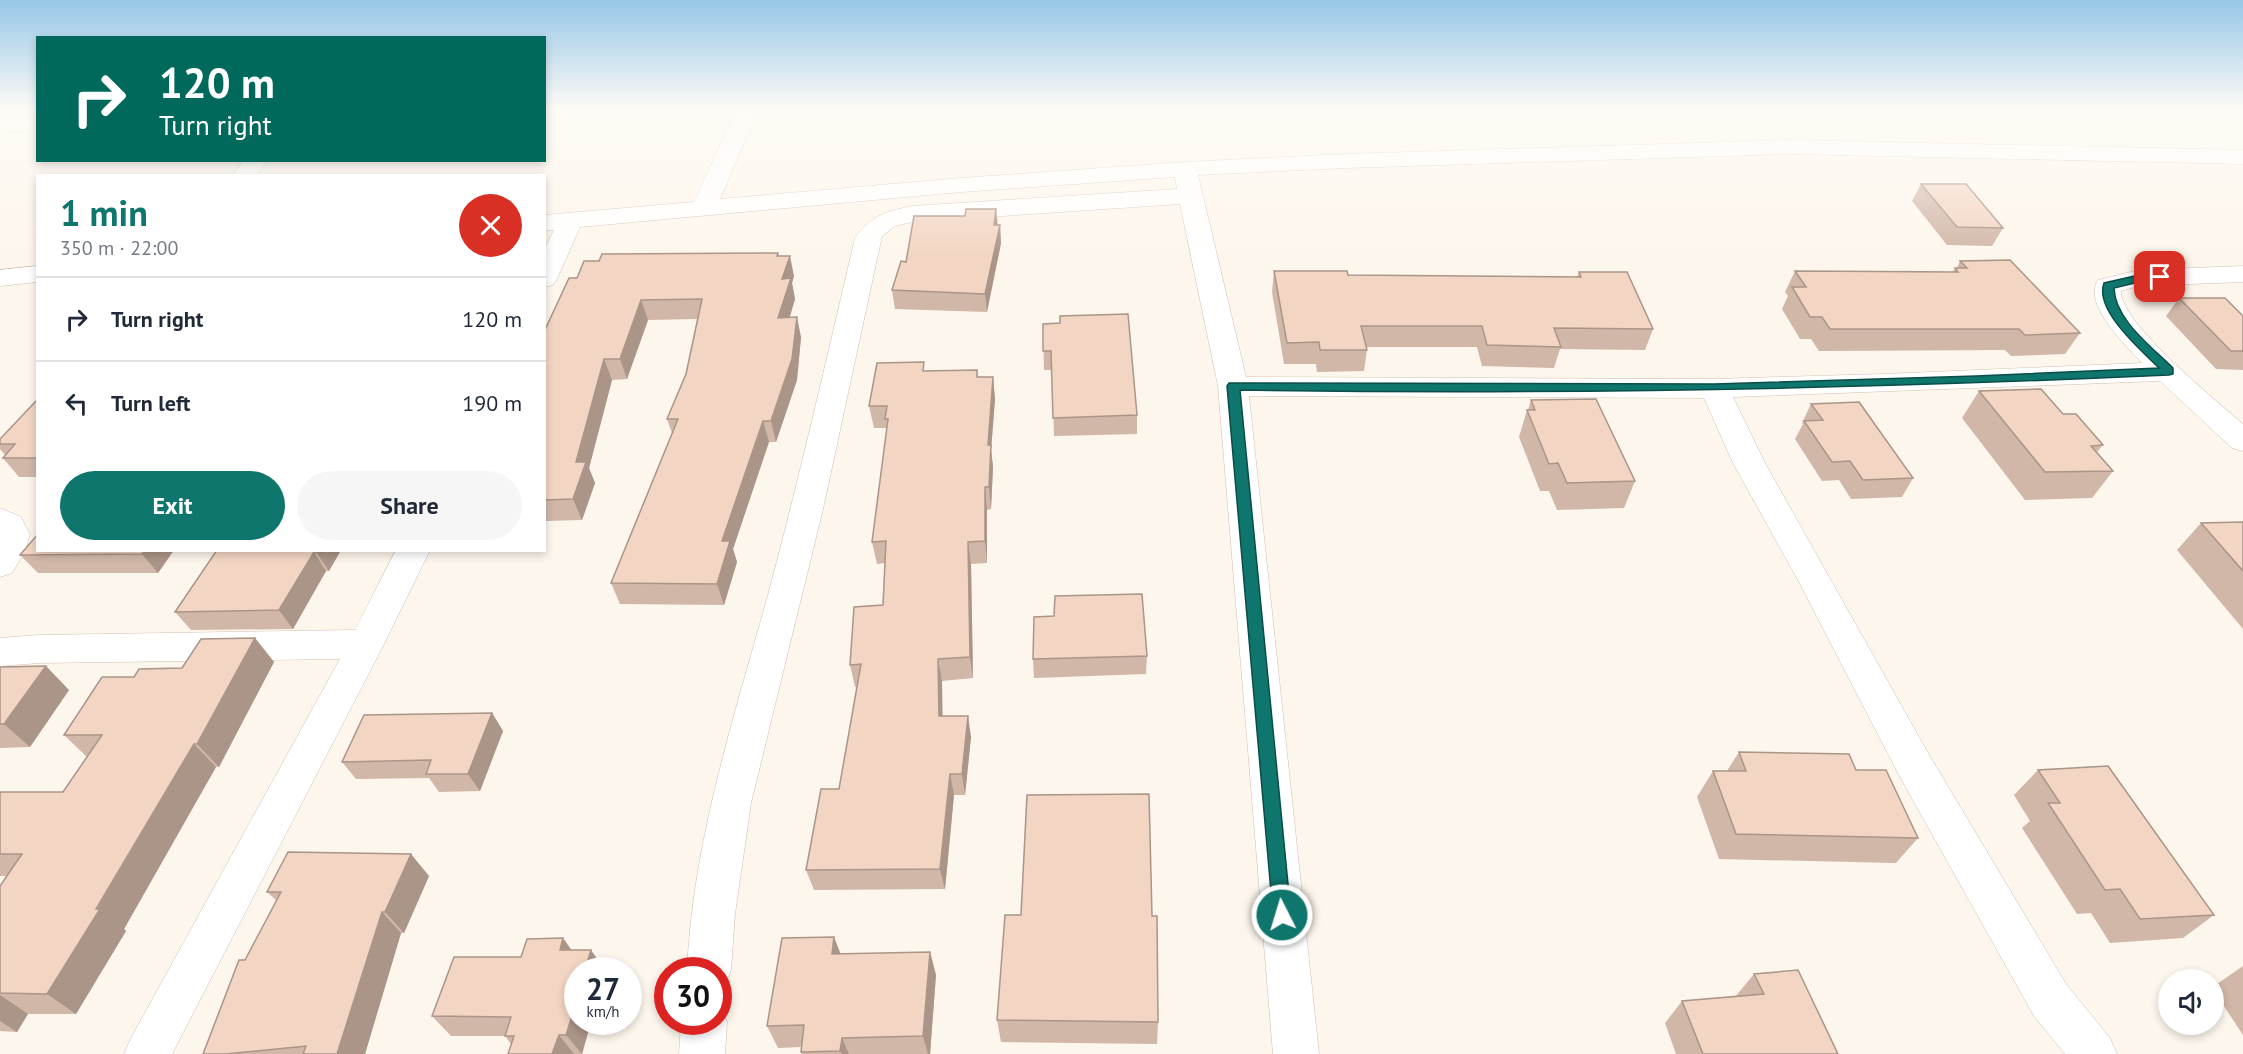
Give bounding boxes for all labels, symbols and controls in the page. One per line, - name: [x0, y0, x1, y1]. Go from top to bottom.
- text: 120 m: [159, 55, 275, 110]
- icon: right: [60, 60, 138, 138]
- text: Turn right: [159, 108, 272, 142]
- text: 1 min: [60, 189, 148, 236]
- button: close: [459, 194, 522, 257]
- text: 350 m · 22:00: [60, 235, 178, 261]
- pin: [2134, 251, 2185, 302]
- icon: arrive: [2143, 260, 2176, 293]
- icon: right: [60, 303, 93, 336]
- text: Turn right: [111, 305, 203, 333]
- text: 120 m: [462, 305, 522, 333]
- icon: left: [60, 387, 93, 420]
- text: Turn left: [111, 389, 191, 417]
- text: 190 m: [462, 389, 522, 417]
- button: Exit: [60, 471, 285, 540]
- button: Share: [297, 471, 522, 540]
- position arrow: [1250, 883, 1314, 947]
- speed limit sign: 30: [654, 957, 732, 1035]
- text: 27: [586, 969, 620, 1008]
- map controls: [2158, 969, 2224, 1035]
- button: sound: [2158, 969, 2224, 1035]
- text: km/h: [587, 1002, 619, 1021]

